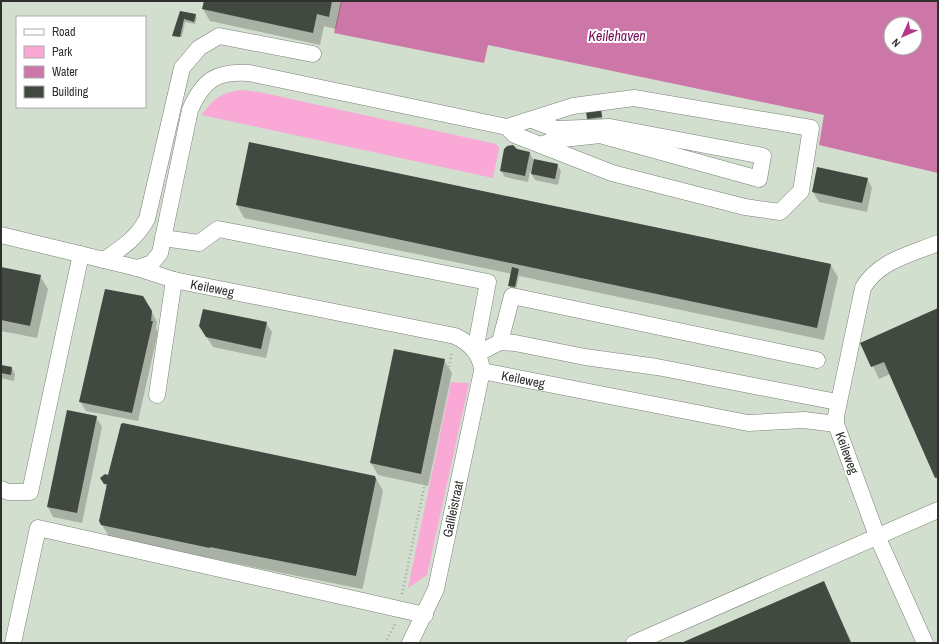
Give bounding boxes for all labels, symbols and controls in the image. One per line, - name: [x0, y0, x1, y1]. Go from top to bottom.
- legend: [16, 16, 146, 108]
- north arrow: [883, 16, 923, 56]
- text: Road: [52, 24, 76, 40]
- water label: Keilehaven: [588, 27, 646, 45]
- text: N: [889, 36, 903, 50]
- text: Park: [52, 44, 72, 60]
- text: Water: [52, 64, 79, 80]
- text: Building: [52, 84, 89, 100]
- street label: Keileweg: [189, 275, 236, 300]
- street label: Keileweg: [500, 367, 546, 392]
- street label: Keileweg: [832, 429, 863, 477]
- street label: Galileïstraat: [439, 479, 467, 539]

